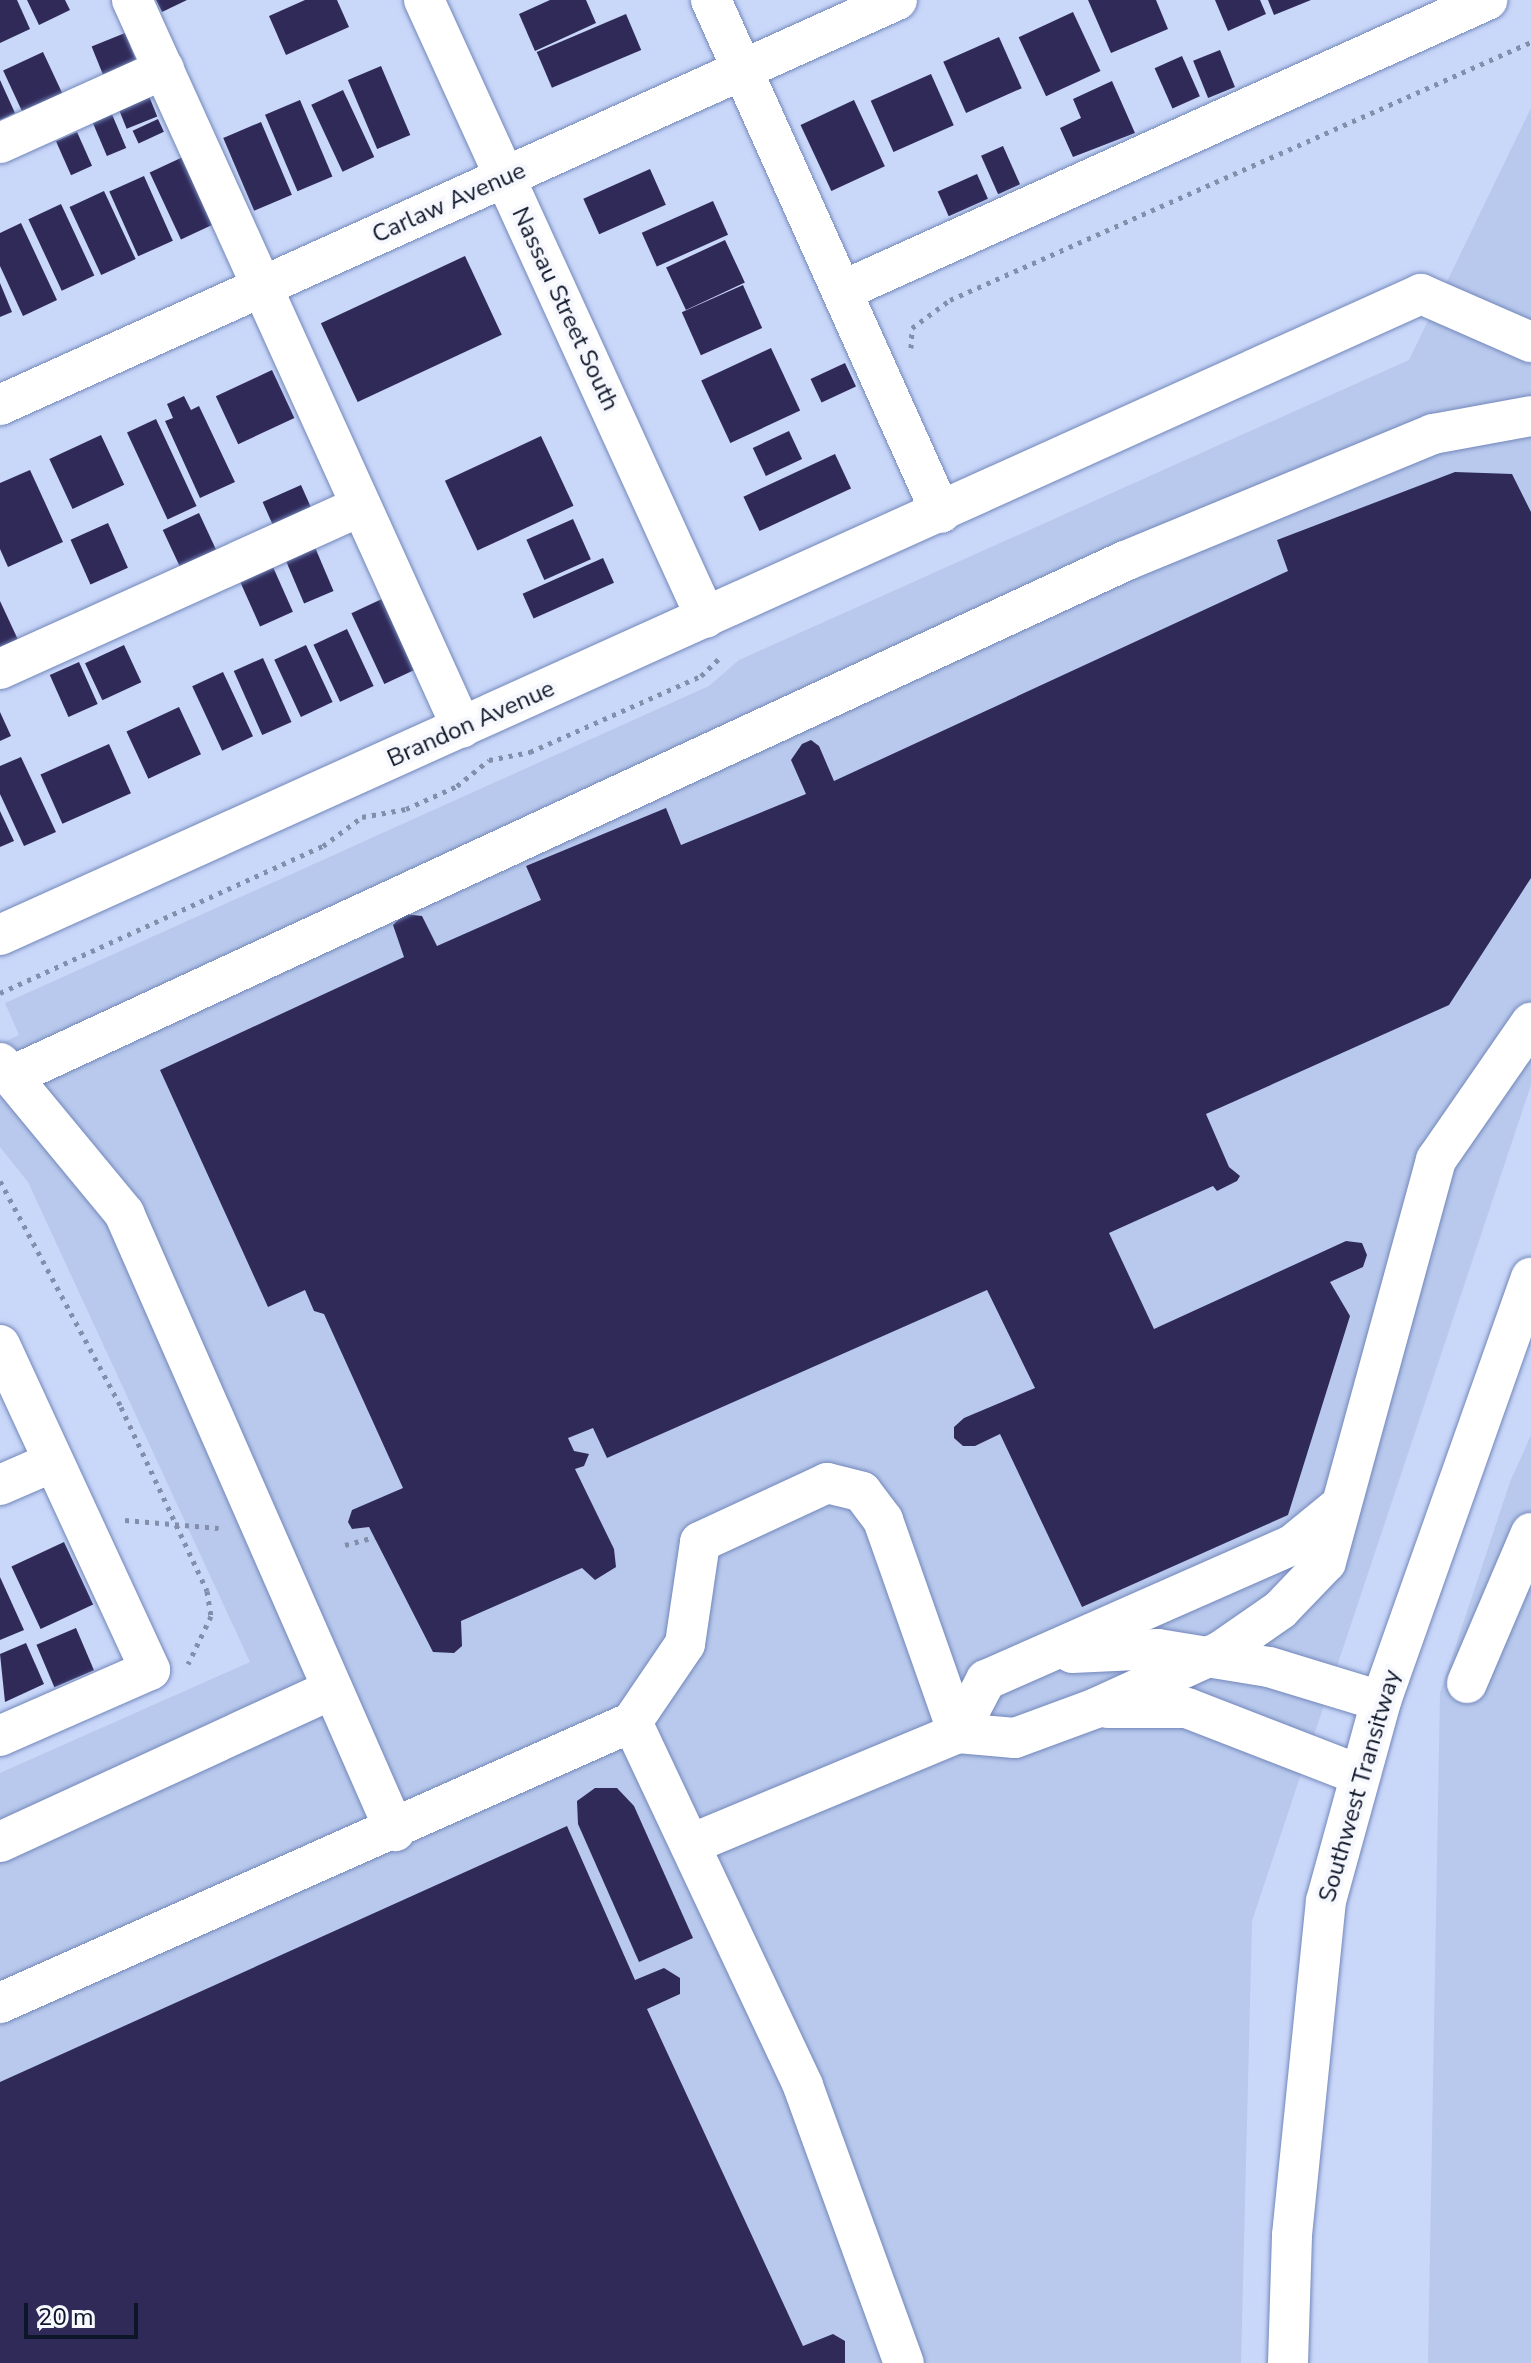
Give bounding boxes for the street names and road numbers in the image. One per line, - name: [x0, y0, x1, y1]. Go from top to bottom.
- street label: Carlaw Avenue: [368, 156, 530, 250]
- street label: Nassau Street South: [505, 203, 625, 415]
- street label: Brandon Avenue: [383, 674, 559, 774]
- street label: Southwest Transitway: [1313, 1667, 1407, 1905]

